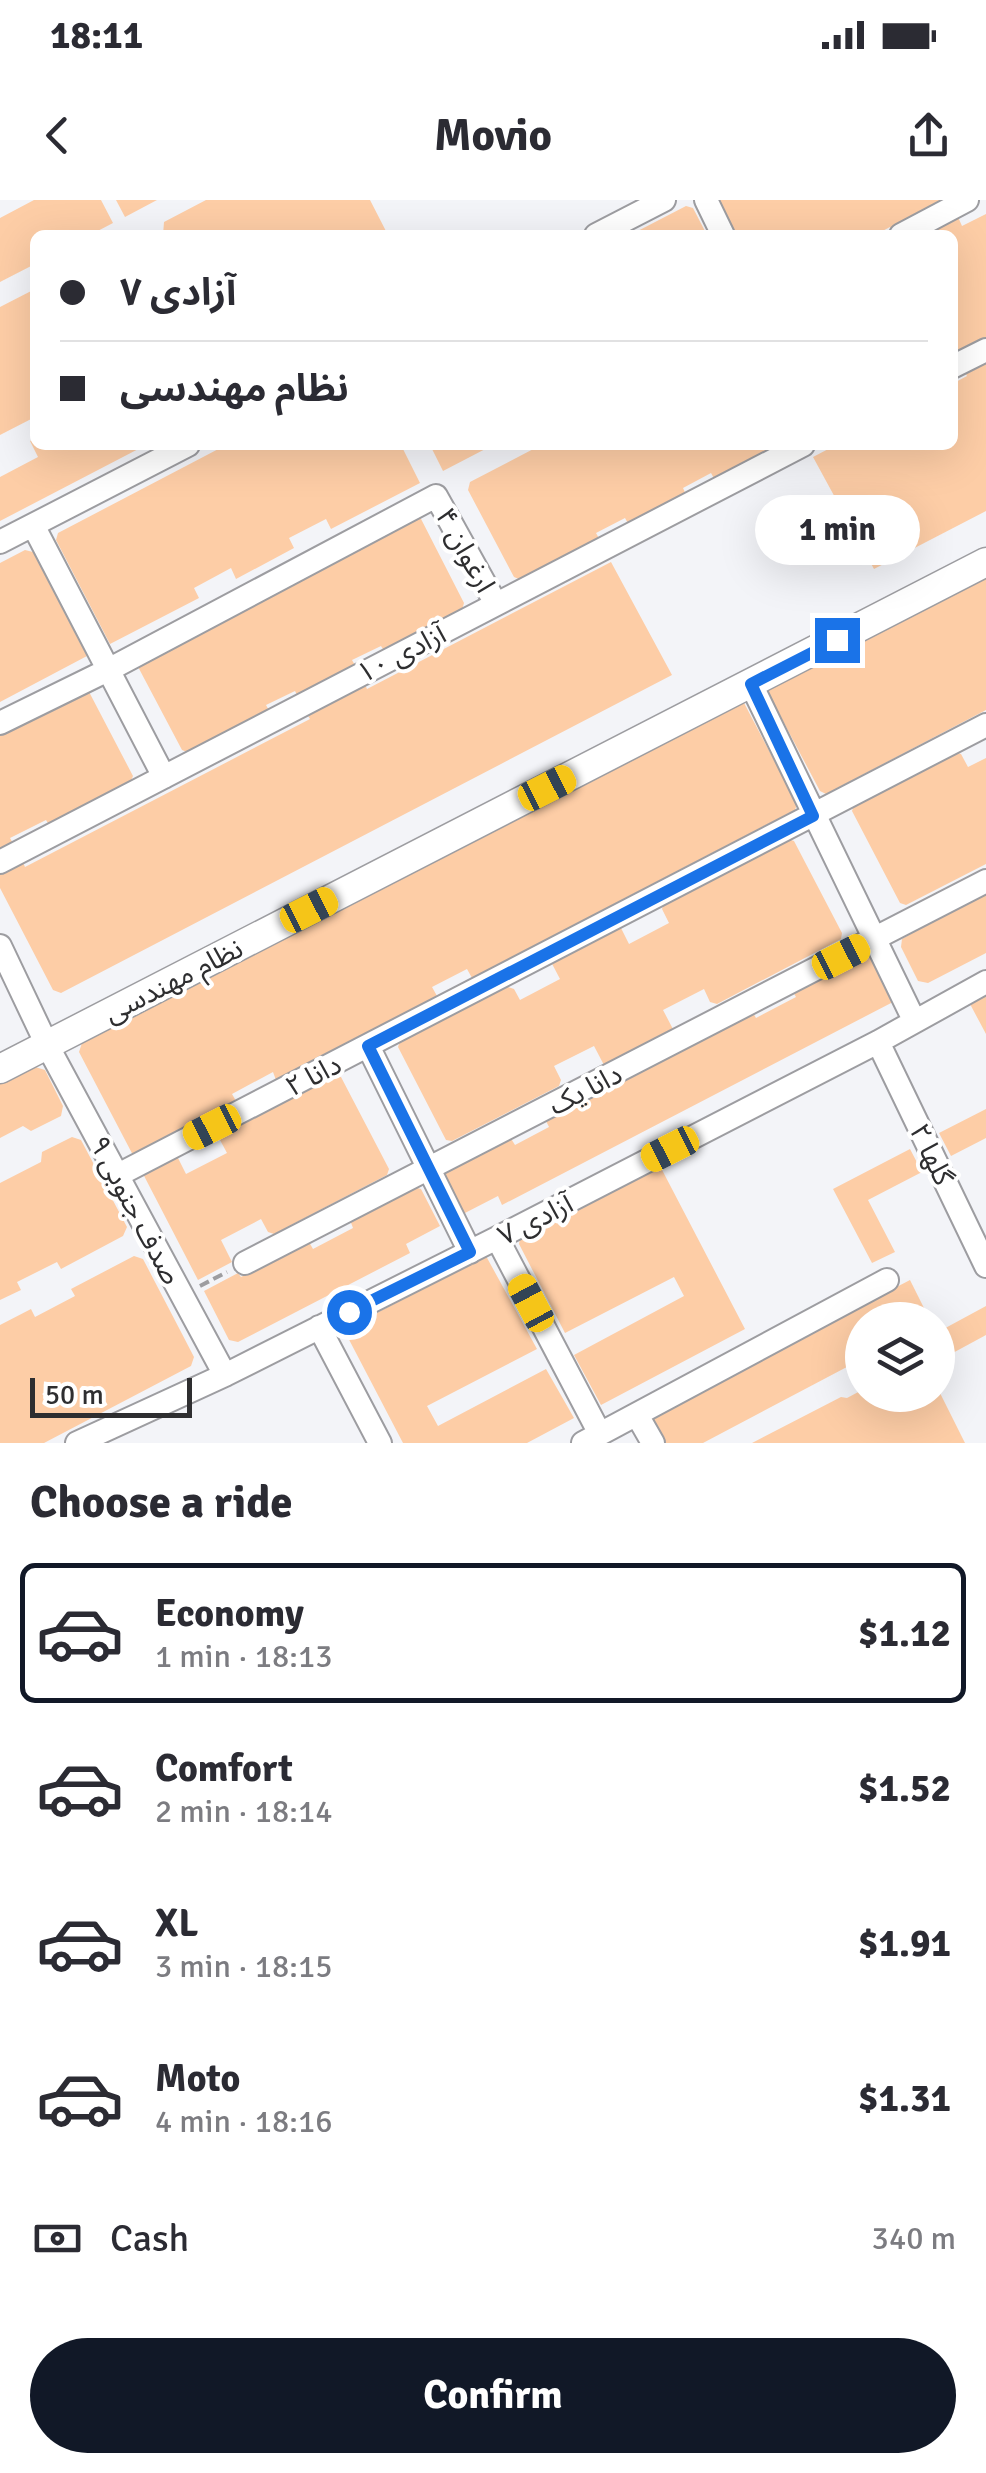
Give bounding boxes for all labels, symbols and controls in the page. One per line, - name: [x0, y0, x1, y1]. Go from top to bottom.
- text: 18:11: [50, 12, 143, 59]
- icon: back: [30, 108, 85, 163]
- text: Movio: [434, 108, 552, 163]
- icon: share: [901, 108, 956, 163]
- text: آزادی ۷: [120, 269, 236, 316]
- text: نظام مهندسی: [120, 365, 349, 412]
- callout: 1 min: [754, 495, 920, 565]
- street label: ارغوان ۴: [428, 502, 502, 599]
- text: 1 min: [799, 510, 876, 549]
- street label: آزادی ۱۰: [351, 616, 453, 691]
- route end: [815, 618, 860, 663]
- car: [513, 761, 581, 815]
- car: [275, 883, 343, 937]
- car: [807, 930, 875, 984]
- street label: نظام مهندسی: [98, 931, 250, 1033]
- street label: دانا ۲: [280, 1048, 347, 1104]
- street label: دانا یک: [543, 1057, 628, 1123]
- car: [178, 1100, 246, 1154]
- street label: گلها ۲: [902, 1118, 961, 1191]
- car: [636, 1122, 704, 1176]
- street label: صدف جنوبی ۹: [82, 1130, 189, 1291]
- street label: آزادی ۷: [492, 1186, 580, 1253]
- car: [504, 1269, 558, 1337]
- route start: [327, 1290, 372, 1335]
- map controls: [845, 1302, 955, 1412]
- button: layers: [845, 1302, 955, 1412]
- scale bar: [30, 1373, 192, 1418]
- text: 50 m: [45, 1378, 104, 1412]
- text: Choose a ride: [30, 1475, 293, 1530]
- icon: car: [35, 1588, 125, 1678]
- text: Economy: [155, 1590, 304, 1637]
- text: $1.12: [858, 1610, 951, 1657]
- text: 1 min · 18:13: [155, 1637, 333, 1676]
- icon: car: [35, 1743, 125, 1833]
- text: Comfort: [155, 1745, 293, 1792]
- text: $1.52: [858, 1765, 951, 1812]
- text: 2 min · 18:14: [155, 1792, 333, 1831]
- icon: car: [35, 1898, 125, 1988]
- text: XL: [155, 1900, 198, 1947]
- text: $1.91: [858, 1920, 951, 1967]
- text: 3 min · 18:15: [155, 1947, 333, 1986]
- icon: car: [35, 2053, 125, 2143]
- text: Moto: [155, 2055, 240, 2102]
- text: $1.31: [858, 2075, 951, 2122]
- text: 4 min · 18:16: [155, 2102, 333, 2141]
- icon: cash: [30, 2211, 85, 2266]
- text: Cash: [110, 2215, 189, 2262]
- text: 340 m: [872, 2219, 956, 2258]
- button: Confirm: [30, 2338, 956, 2453]

